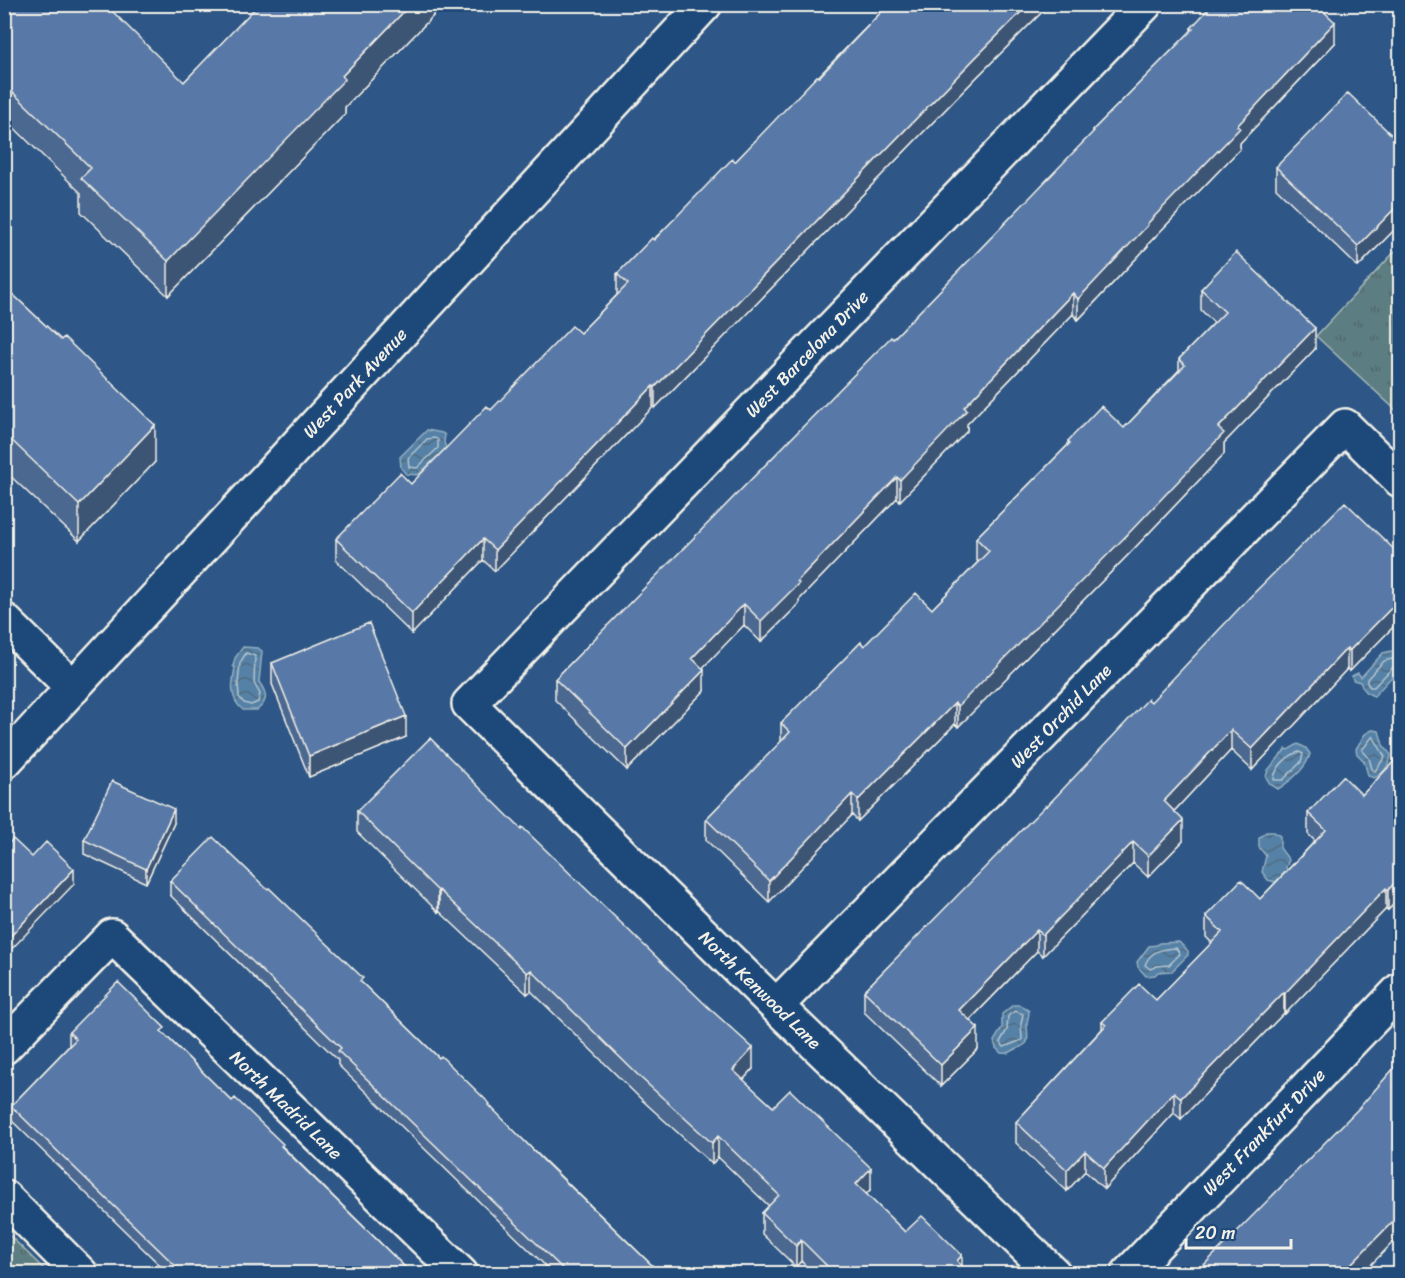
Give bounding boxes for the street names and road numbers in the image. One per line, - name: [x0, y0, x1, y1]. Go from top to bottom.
- street label: West Barcelona Drive: [737, 282, 877, 426]
- street label: West Park Avenue: [295, 320, 415, 446]
- street label: West Orchid Lane: [1002, 656, 1120, 776]
- street label: North Kenwood Lane: [691, 922, 829, 1058]
- street label: North Madrid Lane: [222, 1042, 350, 1168]
- street label: West Frankfurt Drive: [1194, 1061, 1334, 1203]

